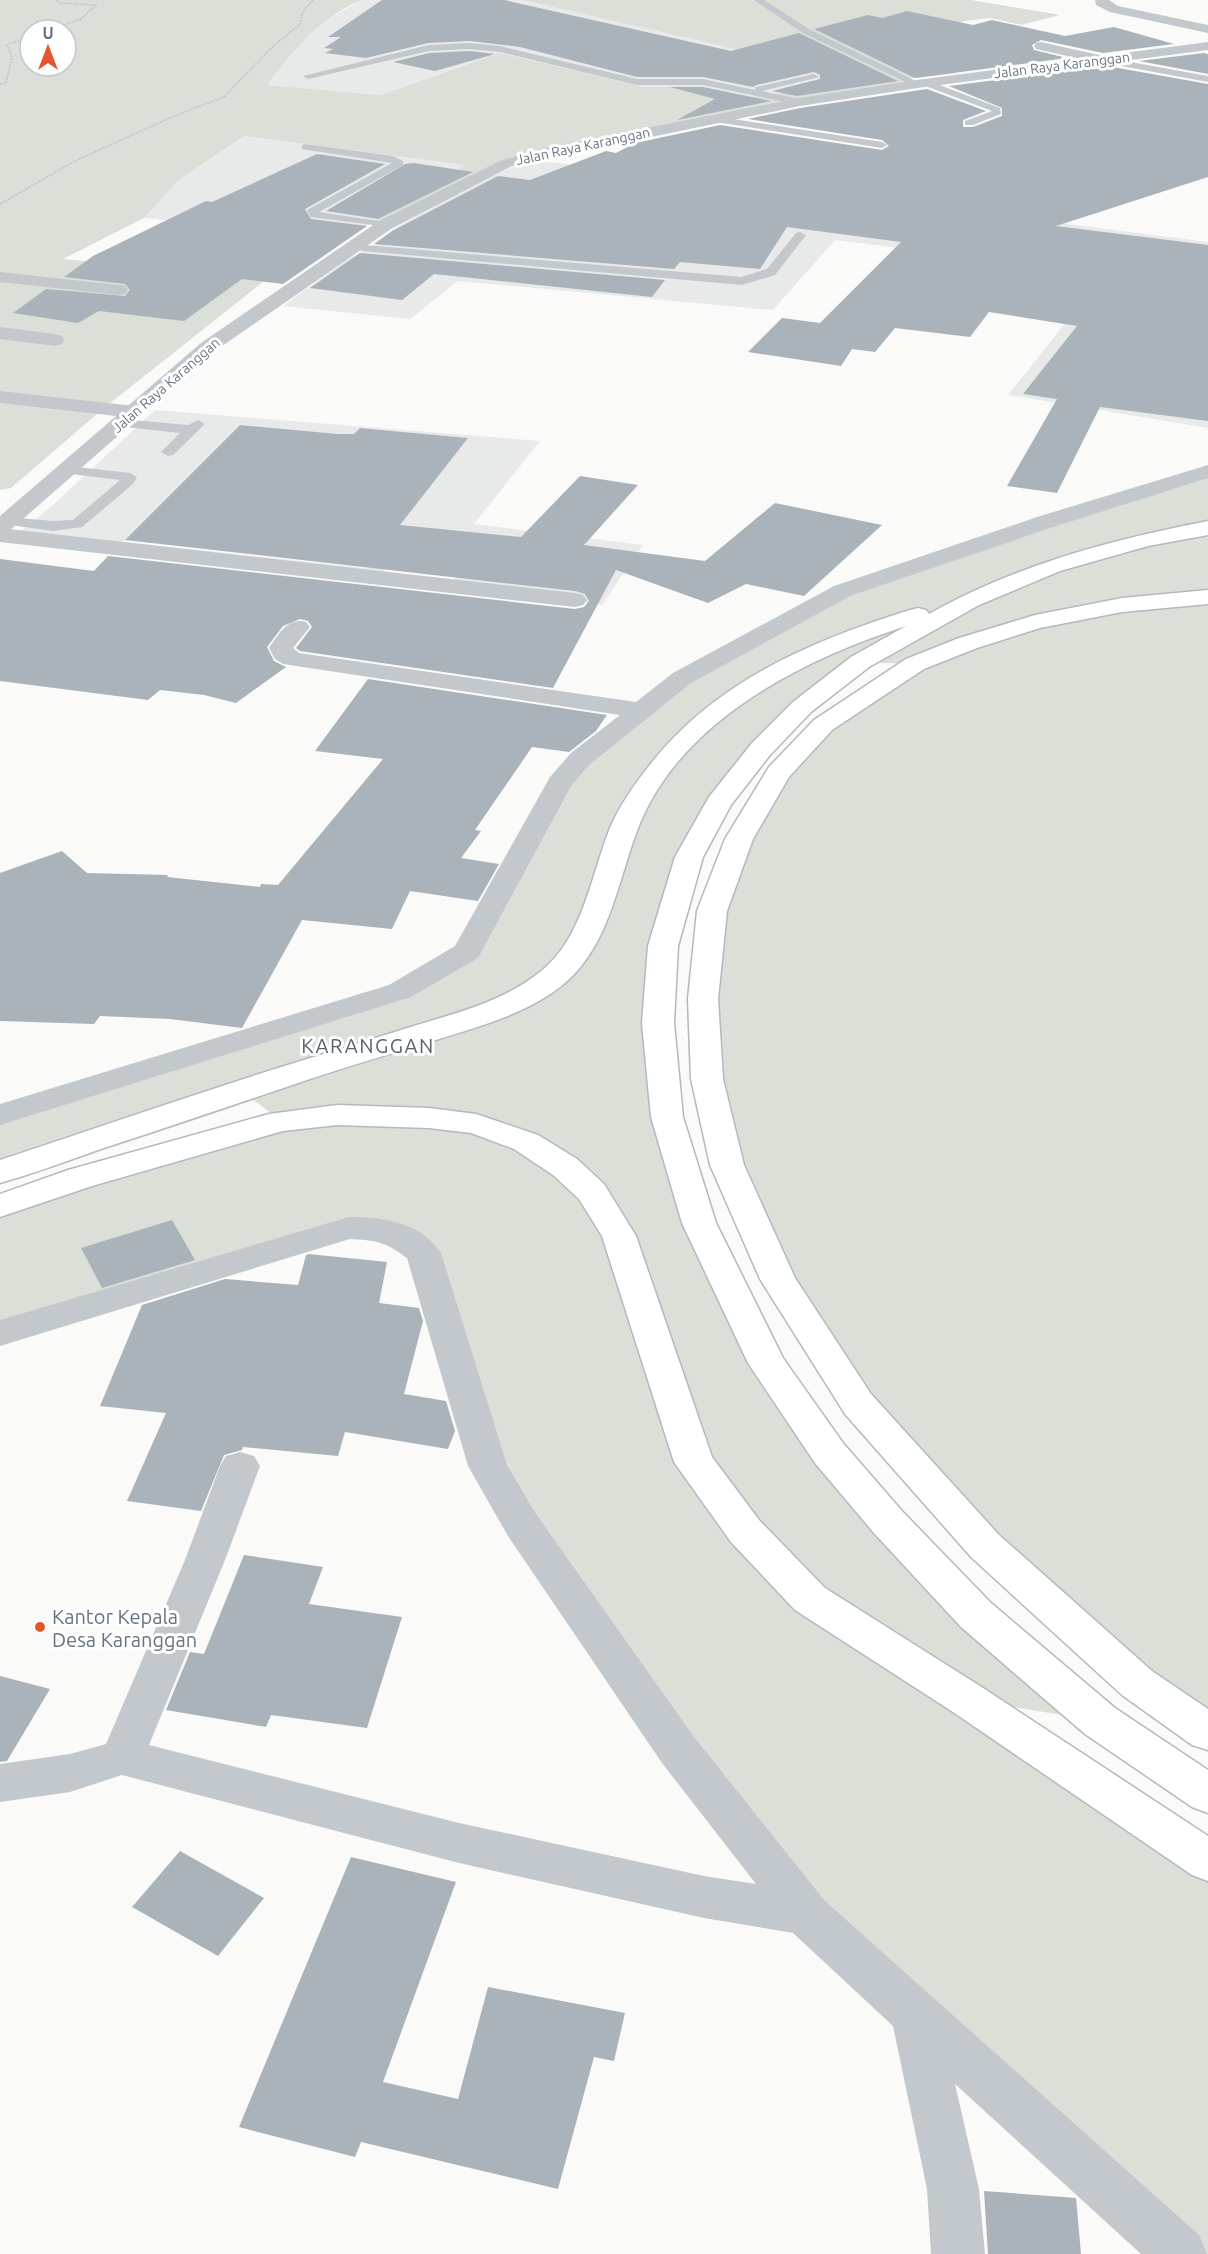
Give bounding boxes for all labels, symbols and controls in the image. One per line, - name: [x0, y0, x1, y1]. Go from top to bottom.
- north arrow: [18, 18, 78, 78]
- text: U: [42, 24, 54, 42]
- street label: Jalan Raya Karanggan: [993, 49, 1131, 81]
- street label: Jalan Raya Karanggan: [514, 124, 652, 168]
- street label: Jalan Raya Karanggan: [109, 334, 223, 436]
- district label: KARANGGAN: [301, 1034, 435, 1057]
- place label: Kantor Kepala Desa Karanggan: [52, 1605, 197, 1651]
- marker: Kantor Kepala Desa Karanggan: [33, 1620, 47, 1634]

